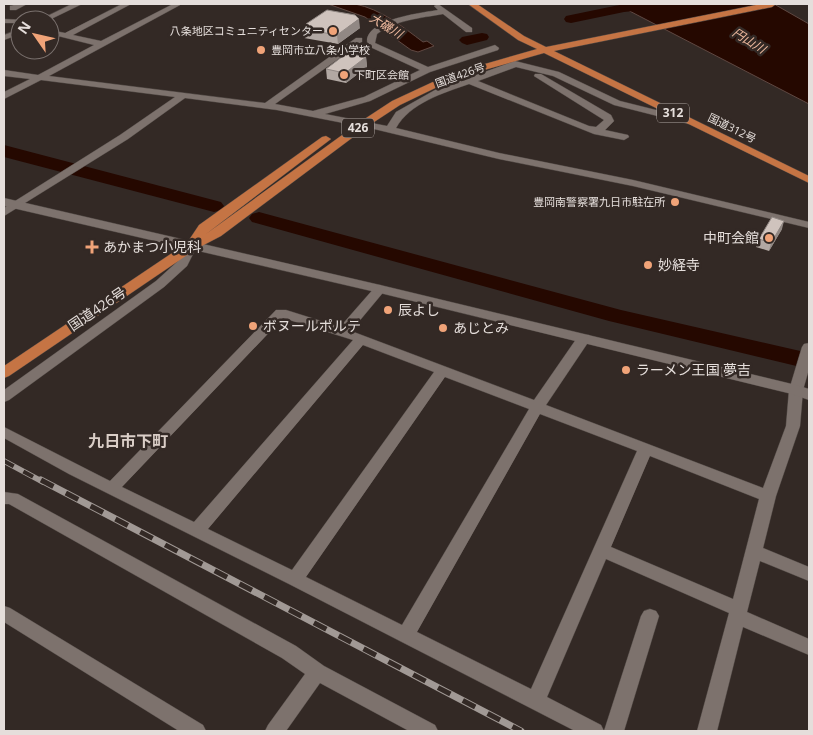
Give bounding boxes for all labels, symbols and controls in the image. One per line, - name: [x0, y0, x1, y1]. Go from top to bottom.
- water label: 大磯川: [366, 9, 408, 43]
- north arrow: [10, 10, 60, 60]
- text: N: [13, 17, 35, 37]
- place label: 八条地区コミュニティセンター: [170, 23, 323, 38]
- water label: 円山川: [729, 24, 771, 58]
- marker: 八条地区コミュニティセンター: [327, 25, 339, 37]
- place label: 豊岡市立八条小学校: [271, 42, 370, 57]
- marker: 豊岡市立八条小学校: [255, 44, 267, 56]
- street label: 国道426号: [433, 59, 487, 90]
- place label: 下町区会館: [354, 67, 409, 82]
- marker: 下町区会館: [338, 69, 350, 81]
- road number: 312: [657, 104, 689, 122]
- street label: 国道312号: [706, 109, 759, 146]
- road number: 426: [342, 119, 374, 138]
- place label: 豊岡南警察署九日市駐在所: [533, 194, 666, 209]
- marker: 豊岡南警察署九日市駐在所: [669, 196, 681, 208]
- place label: 中町会館: [703, 228, 759, 247]
- marker: 中町会館: [763, 232, 775, 244]
- place label: あかまつ小児科: [103, 237, 201, 256]
- marker: あかまつ小児科: [85, 240, 99, 254]
- place label: 妙経寺: [658, 255, 700, 274]
- marker: 妙経寺: [642, 259, 654, 271]
- street label: 国道426号: [64, 282, 129, 335]
- place label: 辰よし: [398, 300, 440, 319]
- marker: 辰よし: [382, 304, 394, 316]
- place label: ボヌールポルテ: [263, 316, 361, 335]
- place label: あじとみ: [453, 318, 509, 337]
- marker: ボヌールポルテ: [247, 320, 259, 332]
- marker: あじとみ: [437, 322, 449, 334]
- place label: ラーメン王国 夢吉: [636, 360, 751, 379]
- marker: ラーメン王国 夢吉: [620, 364, 632, 376]
- district label: 九日市下町: [88, 430, 168, 452]

